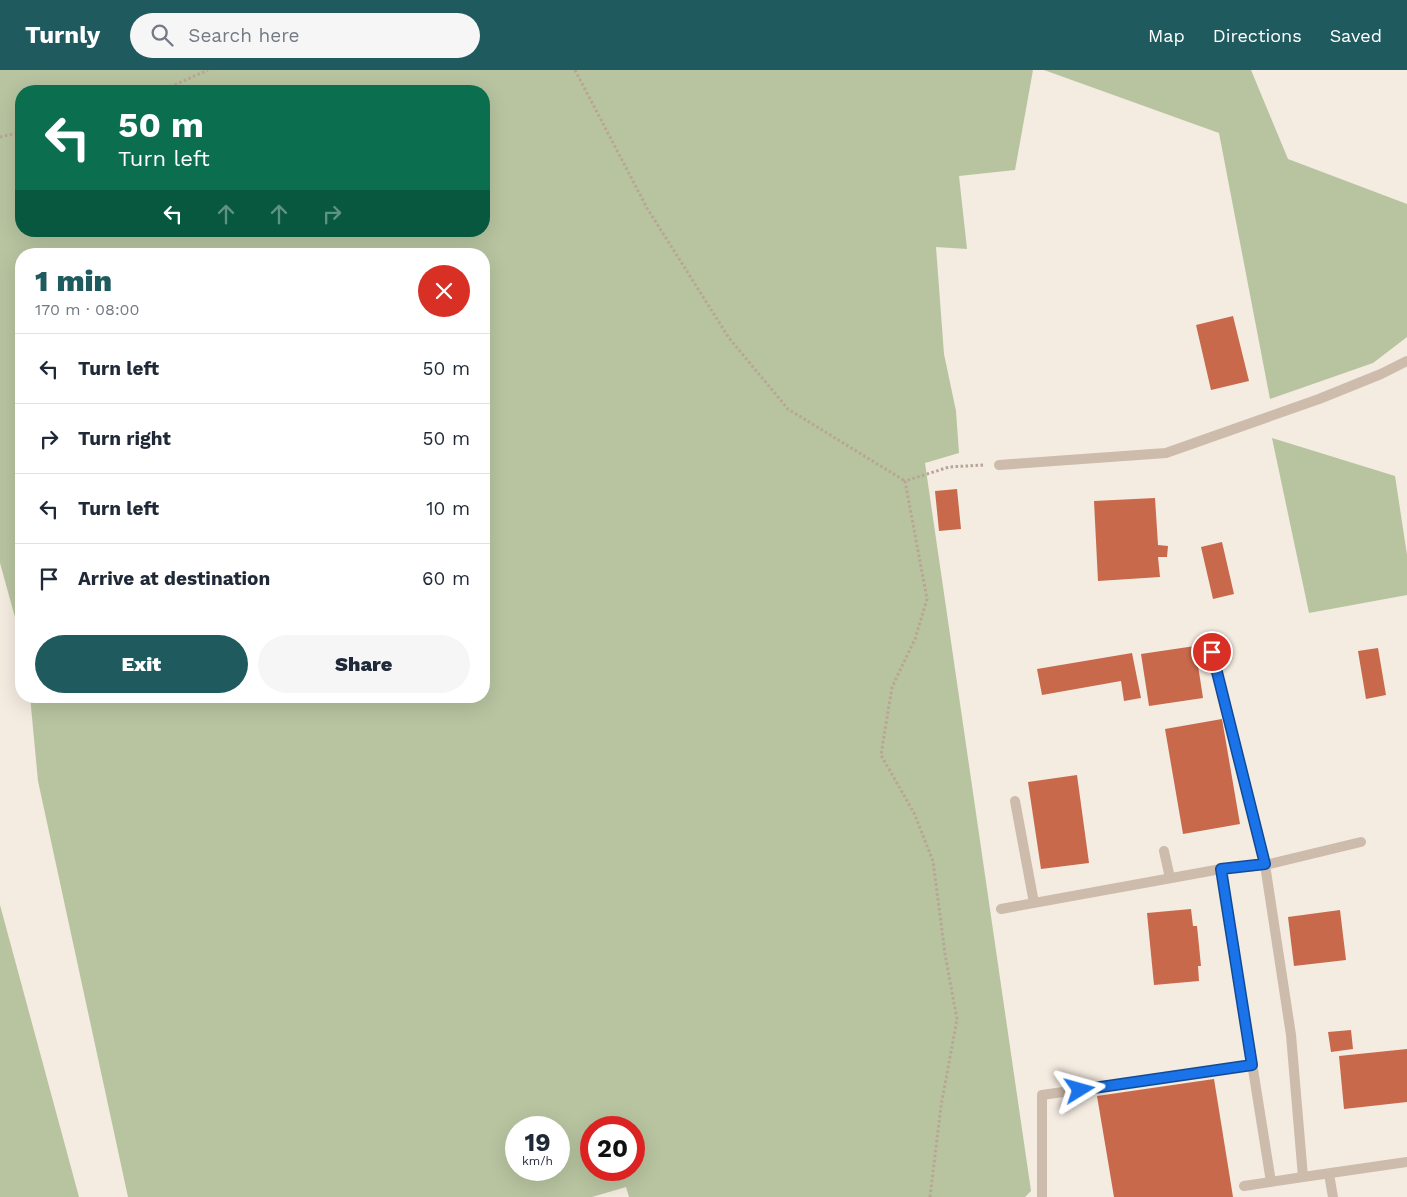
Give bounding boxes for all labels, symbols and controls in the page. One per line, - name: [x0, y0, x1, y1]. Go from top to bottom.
- search box: [130, 13, 480, 58]
- text: Turnly: [25, 21, 100, 49]
- icon: search: [148, 21, 176, 49]
- text: Search here: [188, 24, 300, 47]
- text: Map: [1148, 25, 1185, 46]
- text: Directions: [1213, 25, 1302, 46]
- text: Saved: [1330, 25, 1382, 46]
- text: 50 m: [118, 104, 204, 146]
- icon: left: [35, 105, 100, 170]
- text: Turn left: [118, 146, 210, 171]
- icon: left: [159, 200, 187, 228]
- icon: ahead: [212, 200, 240, 228]
- icon: ahead: [265, 200, 293, 228]
- icon: right: [318, 200, 346, 228]
- text: 1 min: [35, 263, 112, 298]
- button: close: [418, 265, 470, 317]
- text: 170 m · 08:00: [35, 300, 140, 319]
- icon: left: [35, 355, 63, 383]
- text: Turn left: [78, 357, 159, 380]
- text: 50 m: [423, 357, 470, 380]
- icon: right: [35, 425, 63, 453]
- text: Turn right: [78, 427, 171, 450]
- text: 50 m: [423, 427, 470, 450]
- icon: left: [35, 495, 63, 523]
- text: Turn left: [78, 497, 159, 520]
- text: 10 m: [426, 497, 470, 520]
- icon: arrive: [35, 565, 63, 593]
- text: Arrive at destination: [78, 567, 270, 590]
- text: 60 m: [422, 567, 470, 590]
- pin: [1191, 631, 1233, 673]
- button: Exit: [35, 635, 248, 693]
- button: Share: [258, 635, 470, 693]
- icon: arrive: [1198, 638, 1226, 666]
- position arrow: [1053, 1063, 1105, 1115]
- speed limit sign: 20: [580, 1116, 645, 1181]
- text: 19: [524, 1128, 551, 1157]
- text: km/h: [522, 1154, 553, 1168]

